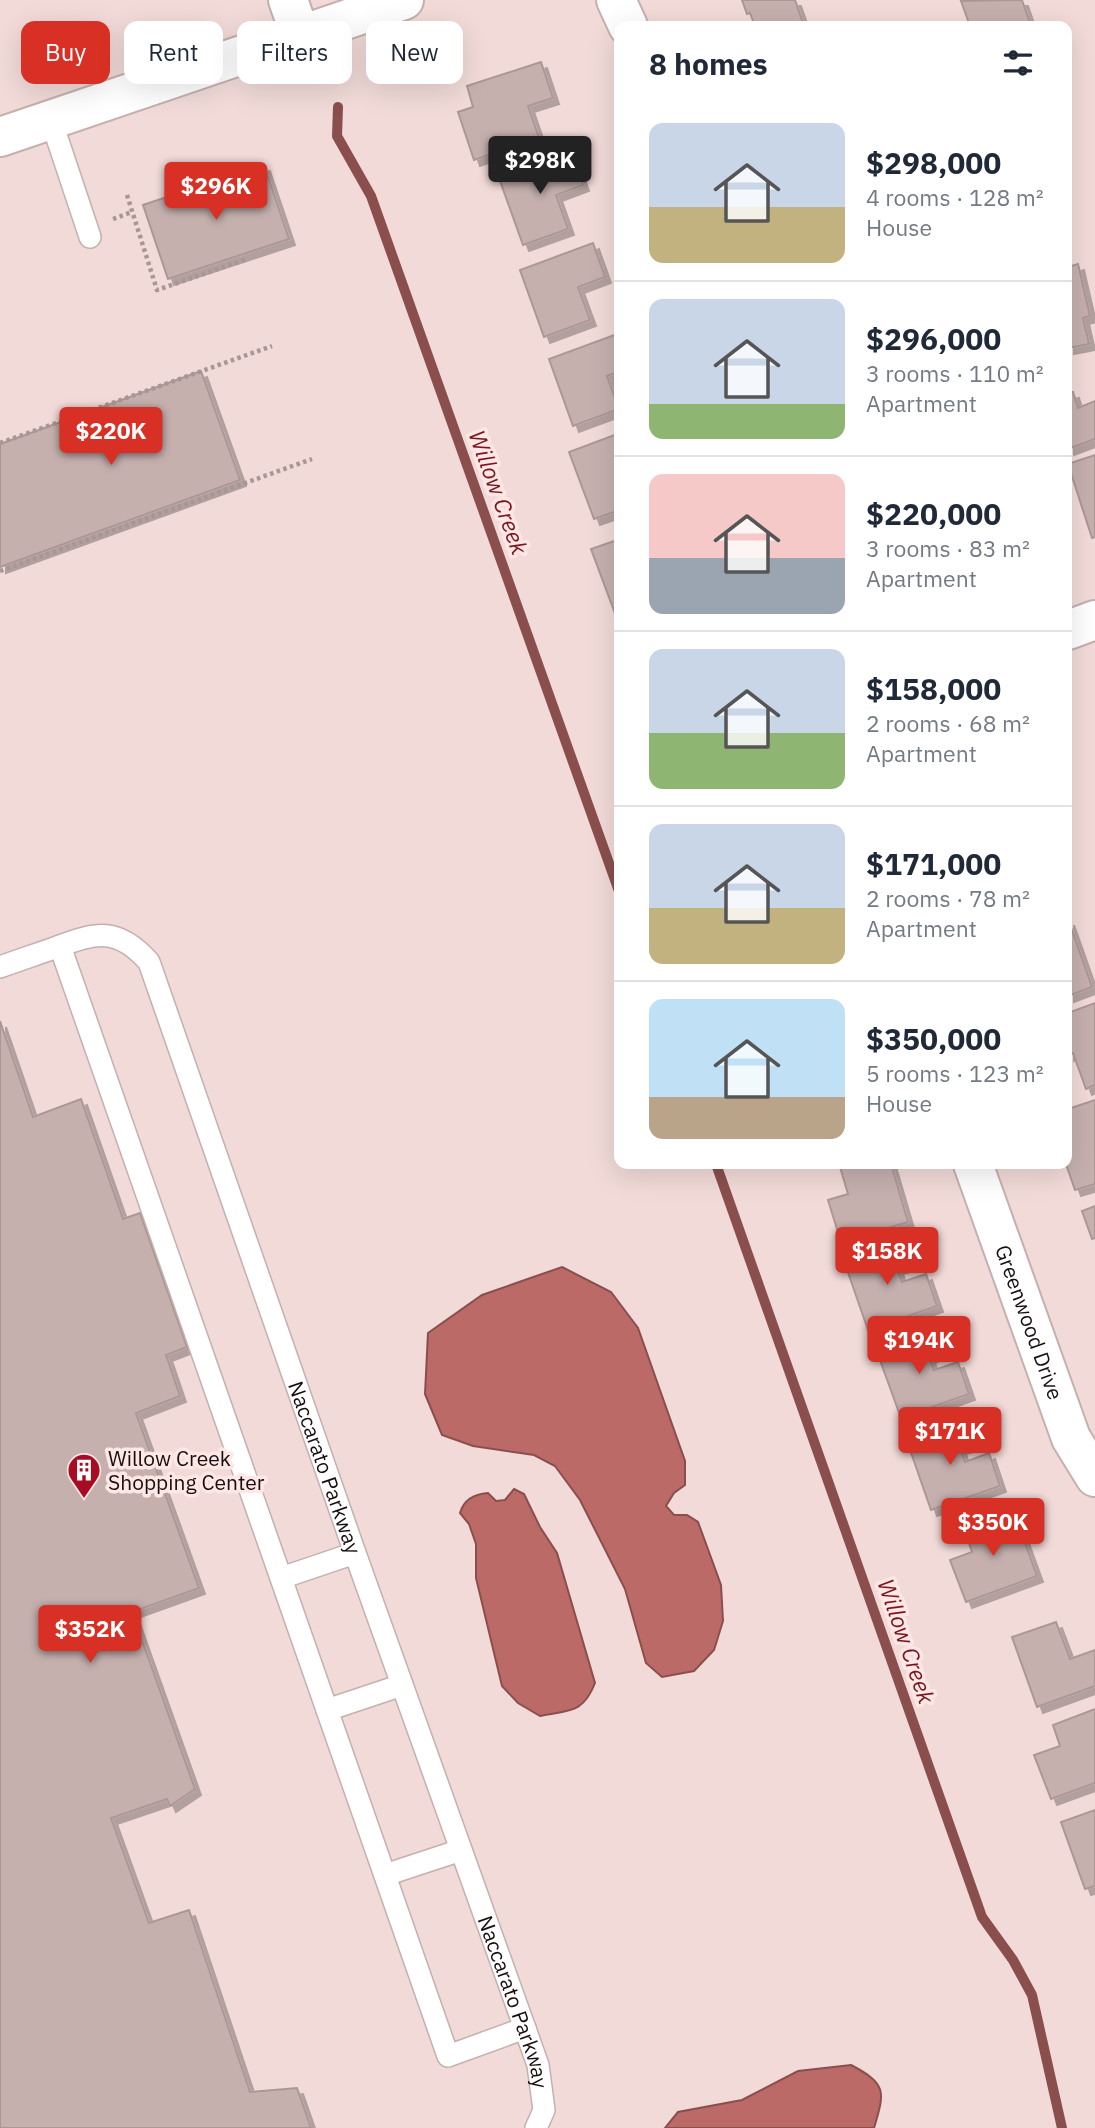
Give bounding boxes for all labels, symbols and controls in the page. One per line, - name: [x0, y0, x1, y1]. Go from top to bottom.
- chip: Buy: [21, 21, 110, 84]
- chip: Rent: [124, 21, 223, 84]
- chip: Filters: [237, 21, 352, 84]
- chip: New: [366, 21, 463, 84]
- text: 8 homes: [649, 44, 768, 83]
- icon: filters: [999, 44, 1037, 82]
- pin: $298K: [491, 136, 589, 196]
- text: $298,000: [866, 143, 1001, 182]
- text: $298K: [504, 144, 576, 174]
- icon: home: [705, 151, 789, 235]
- pin: $296K: [167, 162, 265, 222]
- text: $296K: [180, 170, 252, 200]
- text: 4 rooms · 128 m²: [866, 182, 1044, 212]
- text: House: [866, 212, 932, 242]
- text: $296,000: [866, 319, 1001, 358]
- icon: home: [705, 327, 789, 411]
- text: 3 rooms · 110 m²: [866, 358, 1044, 388]
- text: Apartment: [866, 388, 977, 418]
- pin: $220K: [62, 407, 160, 467]
- text: $220K: [75, 415, 147, 445]
- water label: Willow Creek: [463, 426, 536, 559]
- text: $220,000: [866, 494, 1001, 533]
- icon: home: [705, 502, 789, 586]
- text: 3 rooms · 83 m²: [866, 533, 1030, 563]
- text: Apartment: [866, 563, 977, 593]
- text: $158,000: [866, 669, 1001, 708]
- icon: home: [705, 677, 789, 761]
- text: 2 rooms · 68 m²: [866, 708, 1030, 738]
- text: Apartment: [866, 738, 977, 768]
- text: $171,000: [866, 844, 1001, 883]
- icon: home: [705, 852, 789, 936]
- text: 2 rooms · 78 m²: [866, 883, 1030, 913]
- text: Apartment: [866, 913, 977, 943]
- text: $350,000: [866, 1019, 1001, 1058]
- icon: home: [705, 1027, 789, 1111]
- text: 5 rooms · 123 m²: [866, 1058, 1044, 1088]
- text: House: [866, 1088, 932, 1118]
- pin: $158K: [838, 1228, 936, 1287]
- text: $158K: [851, 1235, 923, 1265]
- street label: Greenwood Drive: [989, 1241, 1070, 1403]
- pin: $194K: [870, 1316, 968, 1376]
- text: $194K: [883, 1324, 955, 1354]
- street label: Naccarato Parkway: [282, 1377, 368, 1558]
- pin: $171K: [901, 1408, 999, 1467]
- text: $171K: [914, 1415, 986, 1445]
- place label: Willow Creek Shopping Center: [108, 1444, 265, 1496]
- building icon: Willow Creek Shopping Center: [65, 1451, 103, 1500]
- pin: $350K: [944, 1498, 1042, 1558]
- text: $350K: [957, 1506, 1029, 1536]
- water label: Willow Creek: [872, 1575, 943, 1708]
- pin: $352K: [41, 1606, 139, 1665]
- text: $352K: [54, 1613, 126, 1643]
- street label: Naccarato Parkway: [472, 1912, 555, 2090]

